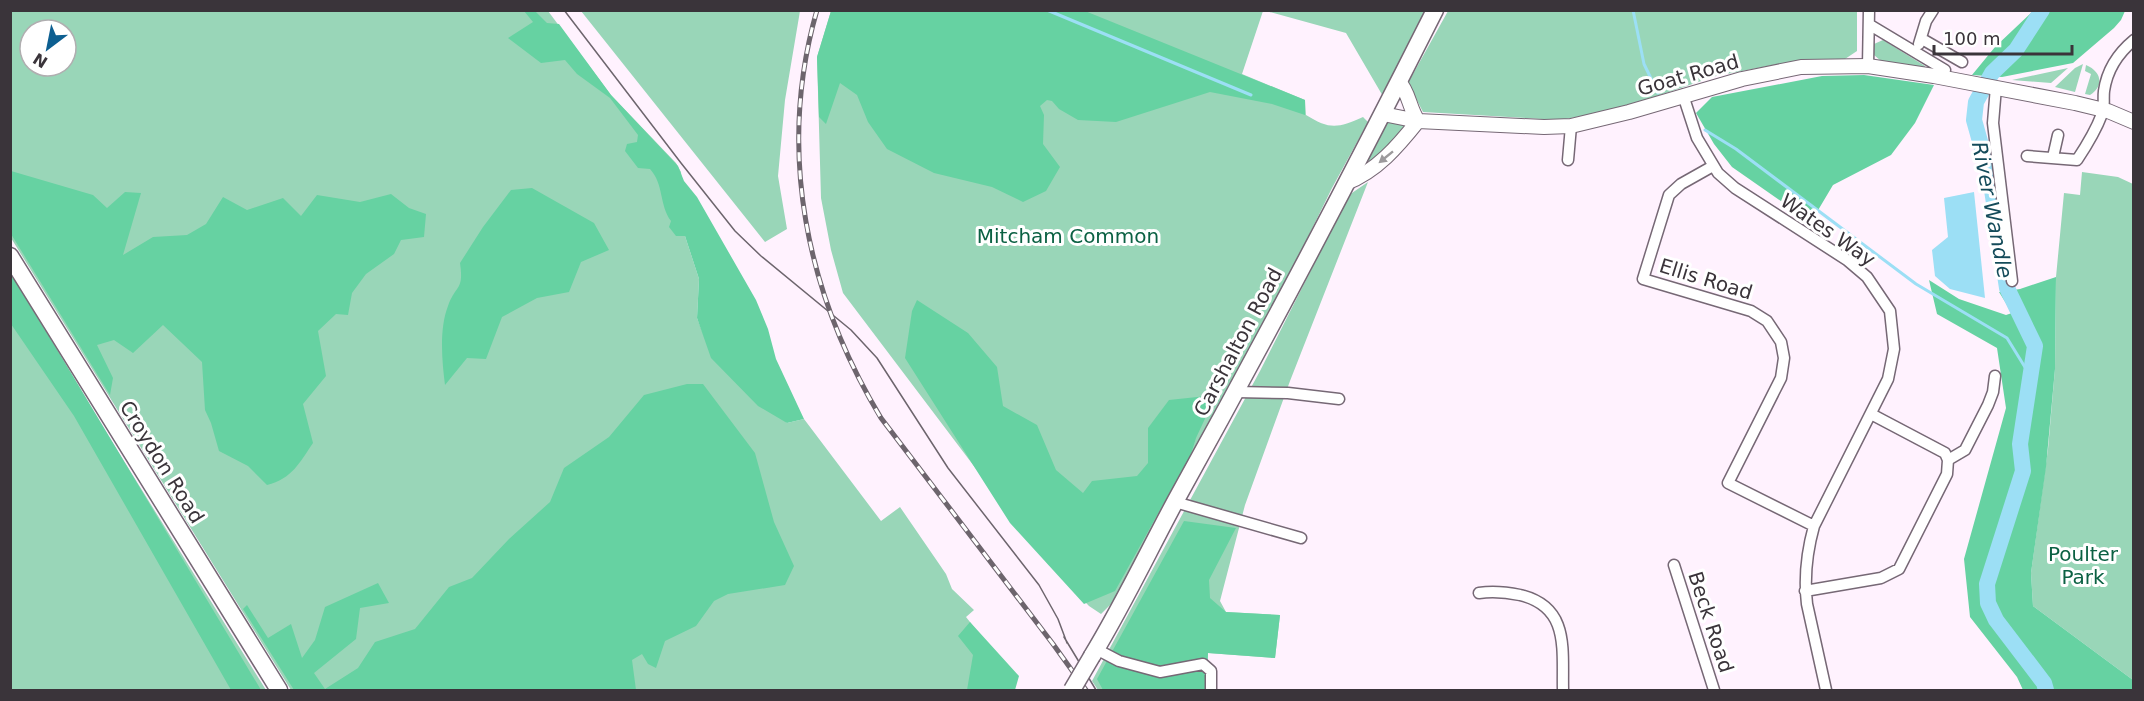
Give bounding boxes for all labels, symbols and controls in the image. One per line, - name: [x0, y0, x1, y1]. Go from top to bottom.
- north arrow: [18, 18, 78, 78]
- scale bar: [1934, 18, 2072, 56]
- text: 100 m: [1943, 28, 2001, 49]
- text: N: [30, 49, 51, 72]
- street label: Goat Road: [1635, 49, 1741, 101]
- water label: River Wandle: [1967, 140, 2017, 280]
- one-way arrow: [1378, 150, 1394, 163]
- street label: Wates Way: [1776, 189, 1880, 272]
- park label: Mitcham Common: [977, 224, 1159, 248]
- street label: Ellis Road: [1656, 253, 1756, 305]
- street label: Carshalton Road: [1189, 264, 1287, 420]
- street label: Croydon Road: [115, 396, 209, 528]
- park label: Poulter Park: [2048, 542, 2119, 589]
- street label: Beck Road: [1683, 568, 1739, 676]

